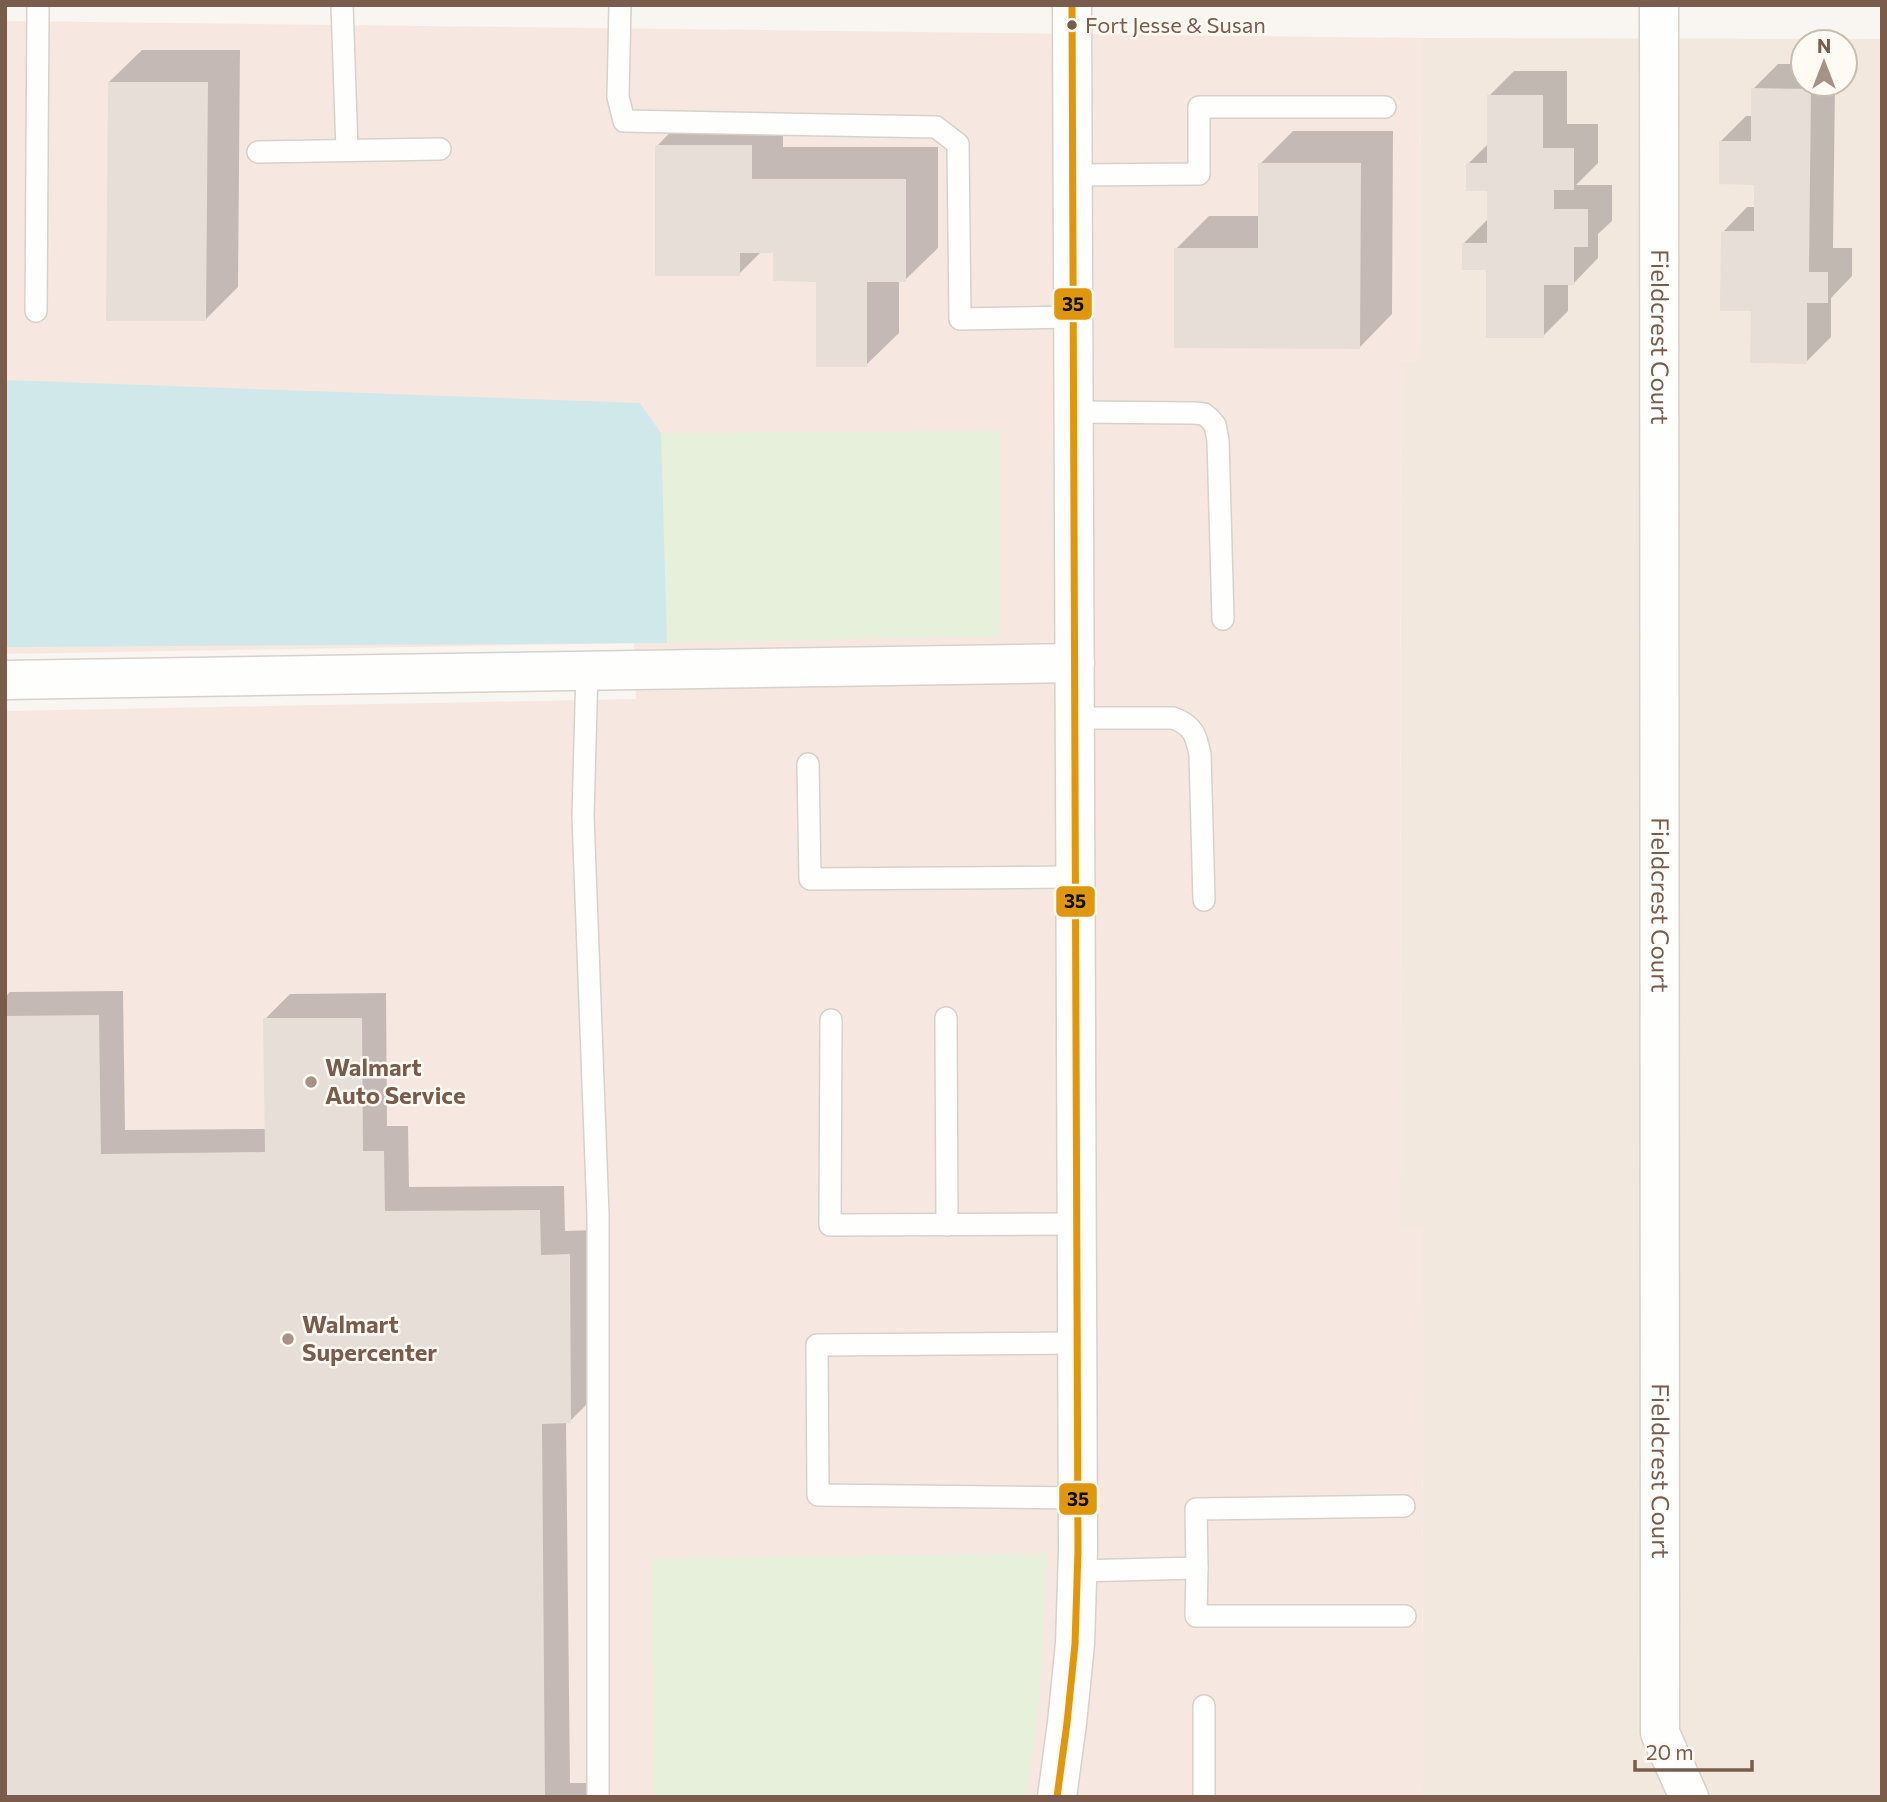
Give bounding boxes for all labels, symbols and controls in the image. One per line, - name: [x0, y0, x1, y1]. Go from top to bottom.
- place label: Fort Jesse & Susan: [1085, 11, 1266, 38]
- marker: Fort Jesse & Susan: [1065, 18, 1079, 32]
- north arrow: [1789, 28, 1859, 98]
- text: N: [1817, 34, 1831, 57]
- street label: Fieldcrest Court: [1646, 249, 1675, 425]
- line badge: 35: [1053, 287, 1093, 321]
- text: 35: [1062, 292, 1084, 315]
- street label: Fieldcrest Court: [1646, 817, 1676, 993]
- line badge: 35: [1055, 885, 1096, 918]
- text: 35: [1064, 889, 1086, 912]
- place label: Walmart Auto Service: [325, 1052, 466, 1109]
- marker: Walmart Auto Service: [303, 1074, 319, 1090]
- place label: Walmart Supercenter: [302, 1309, 437, 1366]
- marker: Walmart Supercenter: [280, 1331, 296, 1347]
- street label: Fieldcrest Court: [1647, 1383, 1676, 1559]
- line badge: 35: [1058, 1482, 1098, 1516]
- text: 35: [1067, 1487, 1089, 1510]
- scale bar: [1635, 1728, 1752, 1772]
- text: 20 m: [1646, 1739, 1694, 1764]

